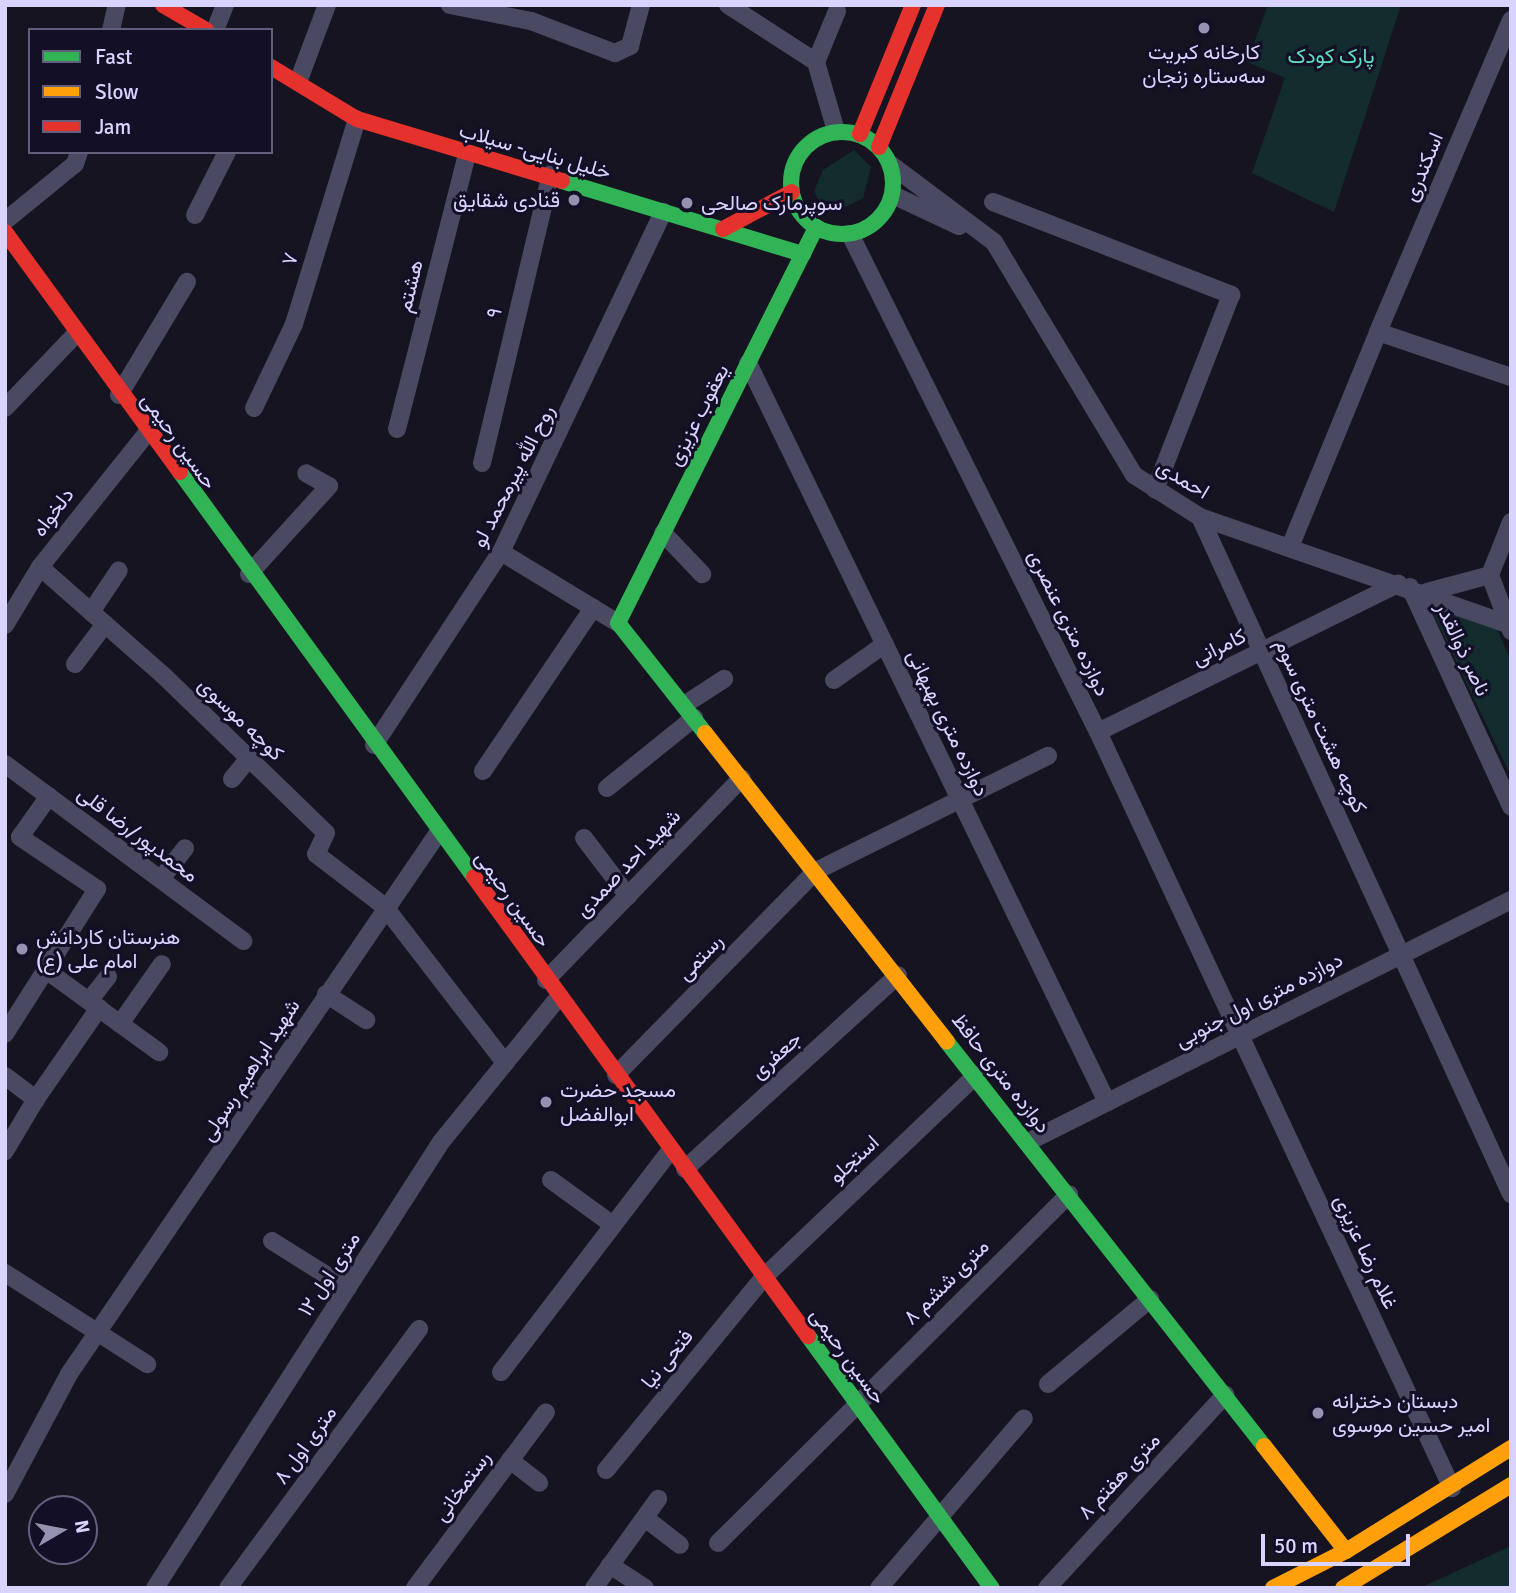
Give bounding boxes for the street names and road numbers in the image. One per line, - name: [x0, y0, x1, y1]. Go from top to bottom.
- street label: خلیل بنایی- سیلاب: [456, 117, 614, 185]
- street label: اسکندری: [1397, 129, 1449, 205]
- street label: ۷: [276, 249, 304, 269]
- street label: هشتم: [391, 257, 429, 315]
- street label: ۹: [481, 305, 507, 321]
- street label: یعقوب عزیزی: [662, 360, 734, 470]
- street label: حسین رحیمی: [136, 388, 222, 494]
- street label: روح الله پیرمحمد لو: [466, 400, 560, 552]
- street label: احمدی: [1152, 454, 1214, 504]
- street label: دلخواه: [27, 483, 79, 541]
- street label: دوازده متری عنصری: [1023, 546, 1115, 700]
- street label: ناصر ذوالقدر: [1430, 598, 1496, 700]
- street label: کامرانی: [1188, 623, 1250, 671]
- street label: کوچه هشت متری سوم: [1270, 635, 1372, 817]
- street label: دوازده متری بهبهانی: [902, 646, 994, 800]
- street label: کوچه موسوی: [193, 672, 289, 766]
- street label: محمدپور/رضا قلی: [73, 780, 203, 888]
- street label: شهید احد صمدی: [570, 804, 686, 922]
- street label: حسین رحیمی: [470, 846, 556, 952]
- street label: رستمی: [672, 928, 728, 986]
- street label: دوازده متری اول جنوبی: [1171, 947, 1347, 1053]
- street label: شهید ابراهیم رسولی: [195, 994, 305, 1146]
- street label: دوازده متری حافظ: [946, 1008, 1056, 1138]
- street label: جعفری: [745, 1026, 807, 1084]
- street label: استجلو: [824, 1130, 884, 1188]
- street label: غلام رضا عزیزی: [1329, 1191, 1403, 1313]
- street label: ۱۲ متری اول: [292, 1227, 366, 1321]
- street label: ۸ متری ششم: [898, 1234, 994, 1330]
- street label: حسین رحیمی: [805, 1303, 891, 1409]
- street label: فتحی نیا: [636, 1324, 698, 1394]
- street label: ۸ متری اول: [268, 1401, 342, 1489]
- street label: ۸ متری هفتم: [1073, 1427, 1165, 1525]
- street label: رستمخانی: [428, 1446, 496, 1526]

